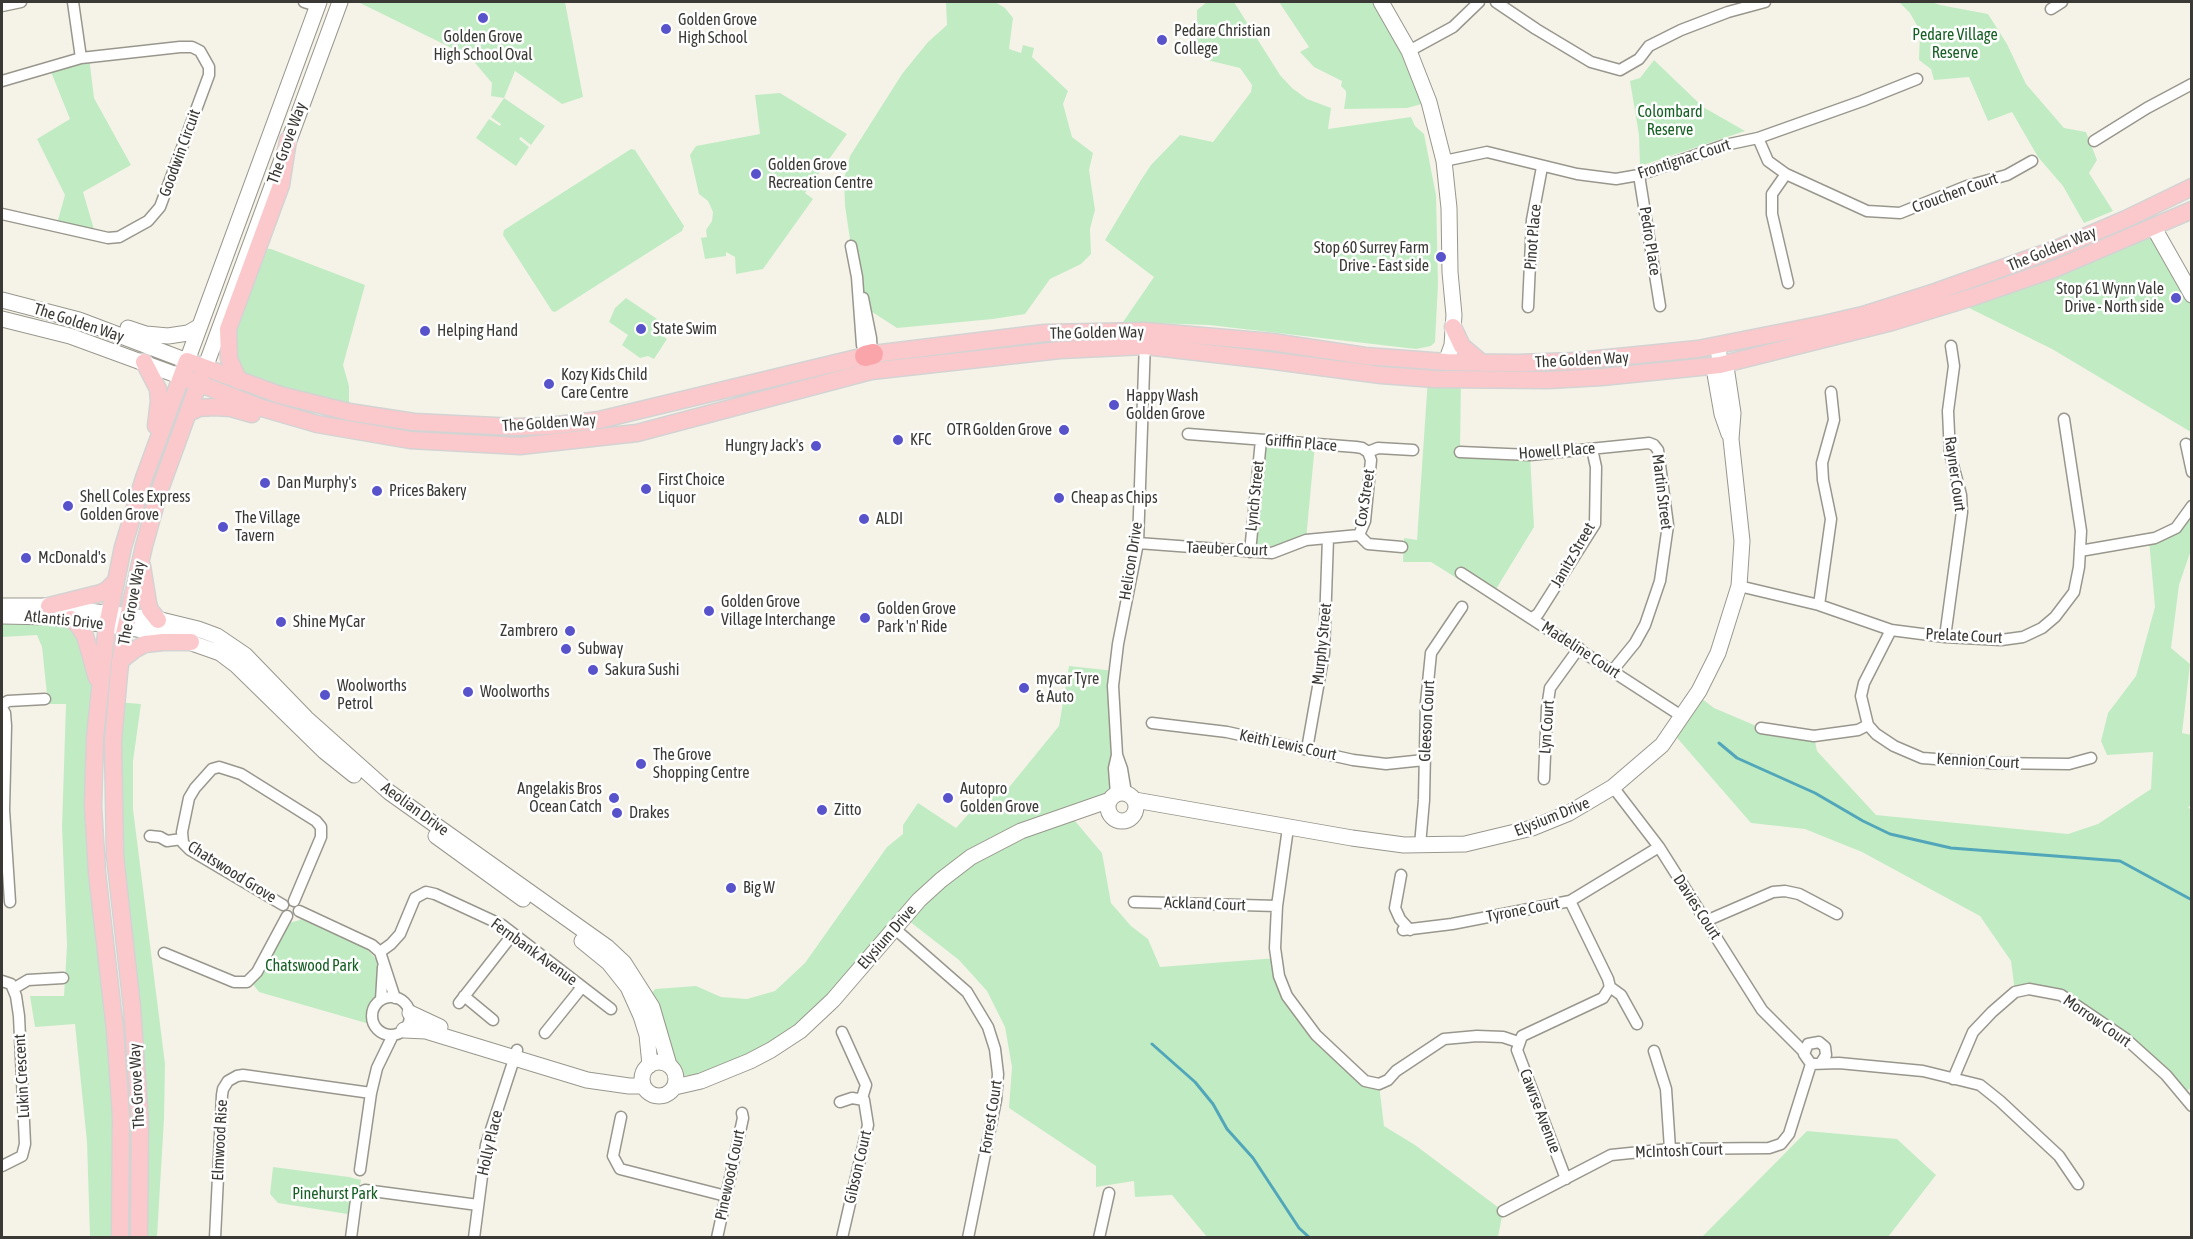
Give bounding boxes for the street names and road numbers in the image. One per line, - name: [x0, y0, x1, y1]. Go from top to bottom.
- street label: The Grove Way: [263, 100, 311, 186]
- street label: Goodwin Circuit: [155, 107, 205, 199]
- street label: Frontignac Court: [1635, 135, 1733, 183]
- street label: Crouchen Court: [1910, 169, 2000, 217]
- street label: Pinot Place: [1521, 203, 1545, 271]
- street label: Pedro Place: [1635, 205, 1665, 277]
- street label: The Golden Way: [2005, 223, 2099, 275]
- street label: The Golden Way: [31, 299, 127, 347]
- street label: The Golden Way: [1050, 323, 1144, 343]
- street label: The Golden Way: [1535, 348, 1629, 372]
- street label: The Golden Way: [501, 410, 597, 436]
- street label: Griffin Place: [1264, 430, 1338, 456]
- street label: Rayner Court: [1940, 435, 1970, 513]
- street label: Howell Place: [1518, 439, 1596, 463]
- street label: Martin Street: [1648, 453, 1676, 531]
- street label: Lynch Street: [1242, 460, 1268, 532]
- street label: Cox Street: [1351, 468, 1379, 528]
- street label: Janitz Street: [1547, 519, 1599, 591]
- street label: Helicon Drive: [1115, 521, 1147, 601]
- street label: Taeuber Court: [1186, 538, 1268, 560]
- street label: The Grove Way: [114, 559, 150, 647]
- street label: Murphy Street: [1308, 602, 1336, 686]
- street label: Atlantis Drive: [24, 606, 104, 634]
- street label: Madeline Court: [1538, 618, 1624, 682]
- street label: Prelate Court: [1925, 624, 2003, 648]
- street label: Gleeson Court: [1415, 680, 1439, 762]
- street label: Lyn Court: [1536, 699, 1558, 755]
- street label: Keith Lewis Court: [1238, 725, 1338, 765]
- street label: Kennion Court: [1936, 749, 2020, 773]
- street label: Aeolian Drive: [377, 778, 453, 840]
- street label: Elysium Drive: [1512, 793, 1592, 841]
- street label: Chatswood Grove: [184, 837, 280, 907]
- street label: Davies Court: [1669, 871, 1725, 943]
- street label: Ackland Court: [1164, 893, 1246, 915]
- street label: Tyrone Court: [1485, 894, 1561, 926]
- street label: Elysium Drive: [854, 901, 920, 973]
- street label: Fernbank Avenue: [487, 914, 581, 990]
- street label: Morrow Court: [2059, 991, 2135, 1051]
- street label: Lukin Crescent: [10, 1033, 34, 1119]
- street label: The Grove Way: [125, 1043, 149, 1129]
- street label: Cawrse Avenue: [1515, 1066, 1565, 1156]
- street label: Forrest Court: [976, 1079, 1006, 1155]
- street label: Elmwood Rise: [208, 1099, 232, 1181]
- street label: Holly Place: [473, 1108, 507, 1178]
- street label: Pinewood Court: [711, 1128, 749, 1222]
- street label: Gibson Court: [840, 1129, 876, 1205]
- street label: McIntosh Court: [1635, 1140, 1723, 1162]

